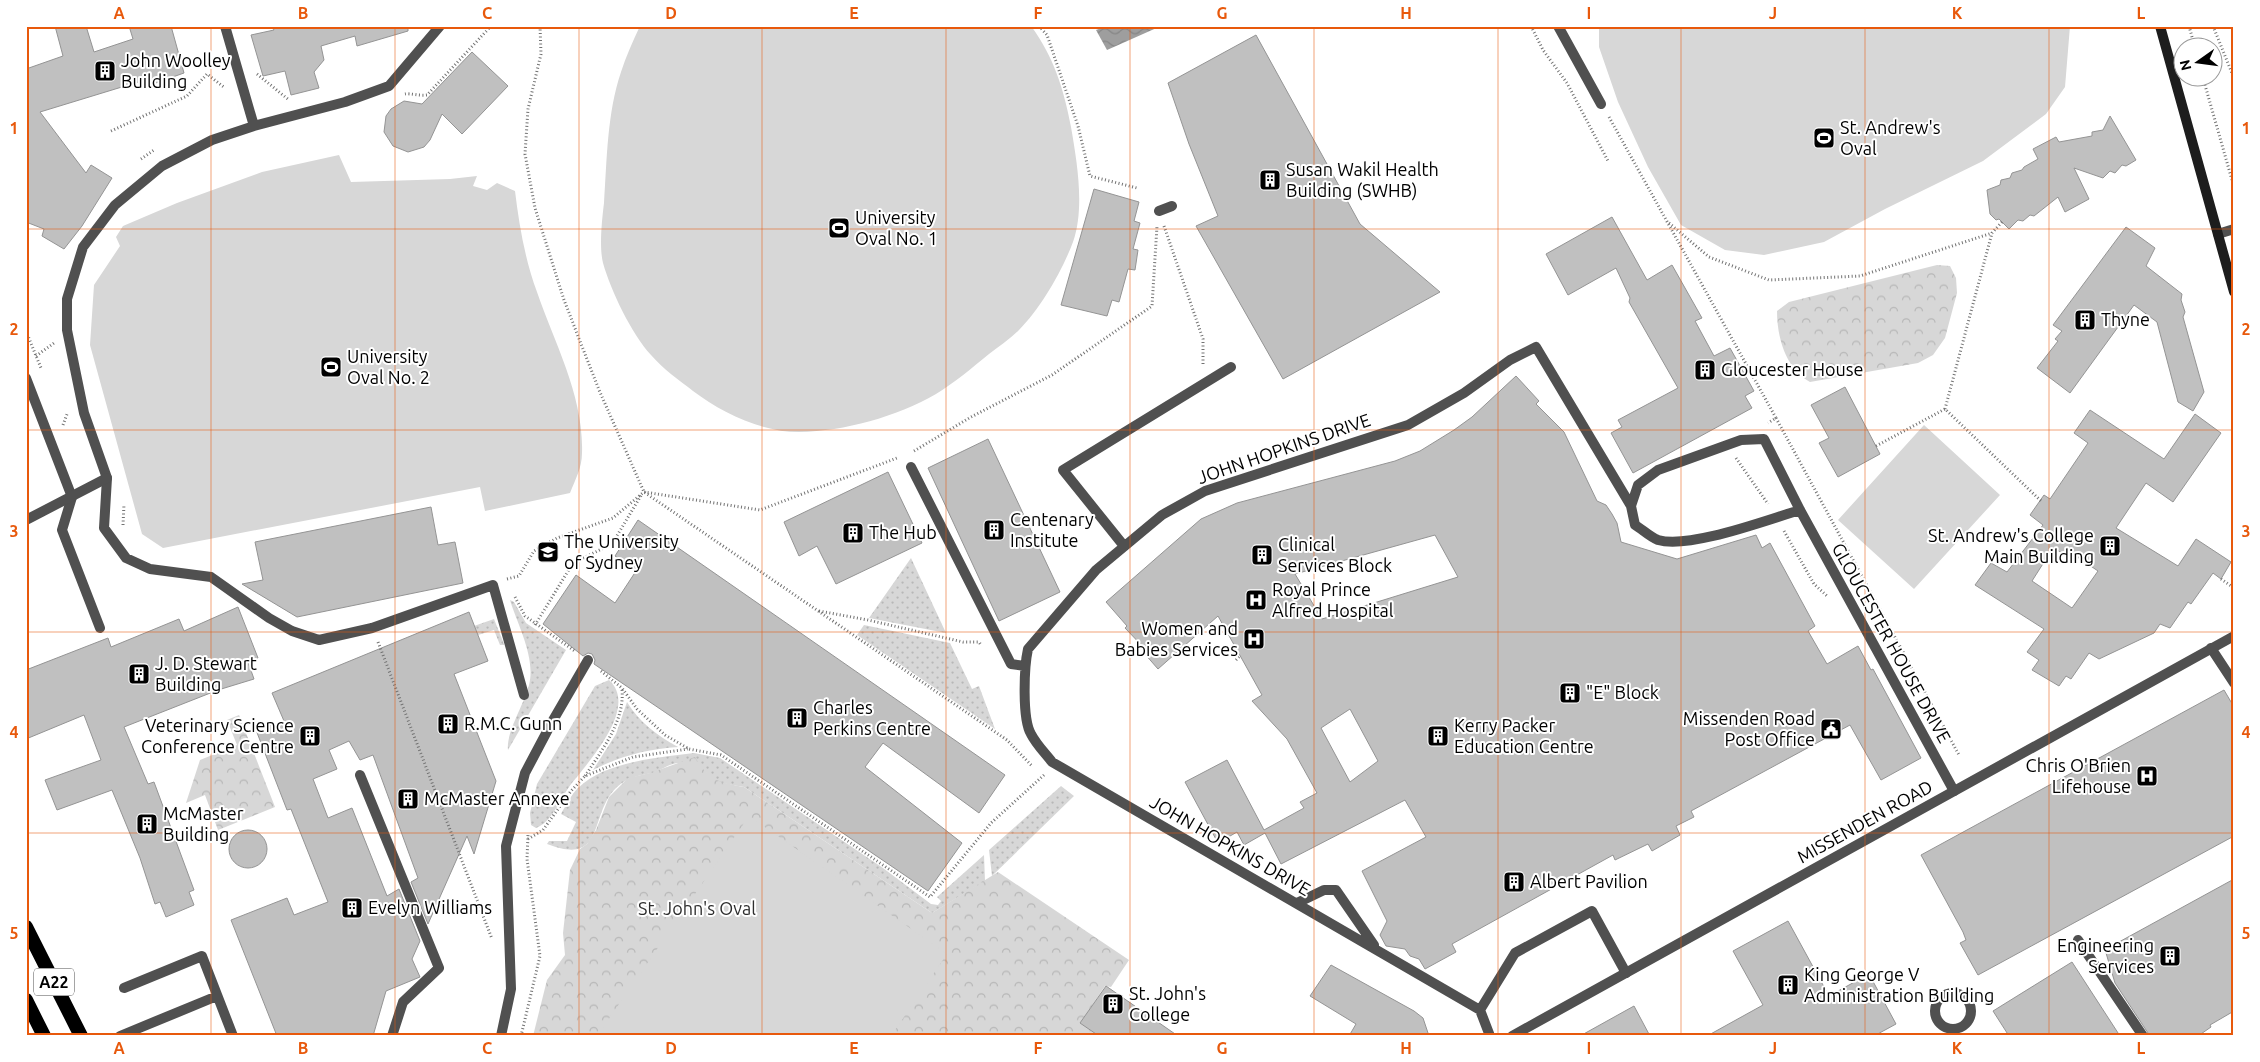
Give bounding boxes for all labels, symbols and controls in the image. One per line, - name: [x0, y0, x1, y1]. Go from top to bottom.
- text: A: [113, 4, 125, 22]
- text: B: [298, 4, 308, 22]
- text: C: [482, 4, 492, 22]
- text: D: [665, 4, 677, 22]
- text: E: [849, 4, 859, 22]
- text: F: [1034, 4, 1043, 22]
- text: G: [1216, 4, 1228, 22]
- text: H: [1400, 4, 1412, 22]
- text: I: [1587, 4, 1591, 22]
- text: J: [1769, 4, 1777, 22]
- text: K: [1952, 4, 1963, 22]
- text: L: [2137, 4, 2146, 22]
- north arrow: [2172, 38, 2222, 88]
- place label: John Woolley Building: [121, 50, 231, 91]
- text: N: [2176, 58, 2194, 72]
- building icon: John Woolley Building: [93, 59, 117, 83]
- place label: St. Andrew's Oval: [1840, 117, 1941, 158]
- text: 1: [9, 119, 19, 137]
- text: 1: [2241, 119, 2251, 137]
- sports icon: St. Andrew's Oval: [1812, 126, 1836, 150]
- place label: Susan Wakil Health Building (SWHB): [1286, 159, 1439, 201]
- building icon: Susan Wakil Health Building (SWHB): [1258, 168, 1282, 192]
- place label: University Oval No. 1: [855, 207, 938, 248]
- sports icon: University Oval No. 1: [827, 216, 851, 240]
- building icon: Thyne: [2073, 308, 2097, 332]
- place label: Thyne: [2101, 309, 2150, 329]
- text: 2: [9, 320, 19, 338]
- text: 2: [2241, 320, 2251, 338]
- place label: University Oval No. 2: [347, 346, 430, 387]
- sports icon: University Oval No. 2: [319, 355, 343, 379]
- building icon: Gloucester House: [1693, 358, 1717, 382]
- place label: Gloucester House: [1721, 359, 1864, 379]
- street label: JOHN HOPKINS DRIVE: [1195, 409, 1373, 487]
- place label: Centenary Institute: [1010, 509, 1094, 550]
- building icon: Centenary Institute: [982, 518, 1006, 542]
- building icon: The Hub: [841, 521, 865, 545]
- text: 3: [9, 522, 19, 540]
- place label: The Hub: [869, 522, 937, 542]
- text: 3: [2241, 522, 2251, 540]
- place label: St. Andrew's College Main Building: [1928, 525, 2094, 566]
- place label: The University of Sydney: [564, 531, 679, 572]
- place label: Clinical Services Block: [1278, 534, 1392, 575]
- building icon: St. Andrew's College Main Building: [2098, 534, 2122, 558]
- street label: GLOUCESTER HOUSE DRIVE: [1829, 539, 1955, 746]
- school or university icon: The University of Sydney: [536, 540, 560, 564]
- building icon: Clinical Services Block: [1250, 543, 1274, 567]
- place label: Royal Prince Alfred Hospital: [1272, 579, 1394, 620]
- hospital icon: Royal Prince Alfred Hospital: [1244, 588, 1268, 612]
- place label: Women and Babies Services: [1115, 618, 1238, 659]
- hospital icon: Women and Babies Services: [1242, 627, 1266, 651]
- place label: J. D. Stewart Building: [155, 653, 257, 694]
- building icon: J. D. Stewart Building: [127, 662, 151, 686]
- building icon: "E" Block: [1558, 681, 1582, 705]
- place label: "E" Block: [1586, 682, 1659, 702]
- place label: Charles Perkins Centre: [813, 697, 931, 738]
- building icon: Charles Perkins Centre: [785, 706, 809, 730]
- place label: Missenden Road Post Office: [1683, 708, 1815, 749]
- building icon: R.M.C. Gunn: [436, 712, 460, 736]
- place label: R.M.C. Gunn: [464, 713, 562, 733]
- place label: Veterinary Science Conference Centre: [141, 715, 294, 756]
- place label: Kerry Packer Education Centre: [1454, 715, 1594, 756]
- public building icon: Missenden Road Post Office: [1819, 717, 1843, 741]
- text: 4: [9, 723, 19, 741]
- text: 4: [2241, 723, 2251, 741]
- building icon: Veterinary Science Conference Centre: [298, 724, 322, 748]
- building icon: Kerry Packer Education Centre: [1426, 724, 1450, 748]
- place label: Chris O'Brien Lifehouse: [2026, 755, 2131, 796]
- hospital icon: Chris O'Brien Lifehouse: [2135, 764, 2159, 788]
- street label: MISSENDEN ROAD: [1794, 776, 1936, 867]
- building icon: McMaster Annexe: [396, 787, 420, 811]
- place label: McMaster Annexe: [424, 788, 570, 808]
- street label: JOHN HOPKINS DRIVE: [1147, 791, 1314, 899]
- place label: McMaster Building: [163, 803, 244, 844]
- building icon: McMaster Building: [135, 812, 159, 836]
- building icon: Albert Pavilion: [1502, 870, 1526, 894]
- place label: Albert Pavilion: [1530, 871, 1648, 891]
- building icon: Evelyn Williams: [340, 896, 364, 920]
- place label: Evelyn Williams: [368, 897, 492, 917]
- park label: St. John's Oval: [638, 898, 756, 918]
- text: 5: [9, 924, 19, 942]
- text: 5: [2241, 924, 2251, 942]
- place label: Engineering Services: [2057, 935, 2154, 976]
- building icon: Engineering Services: [2158, 944, 2182, 968]
- place label: King George V Administration Building: [1804, 964, 1994, 1005]
- road number: A22: [34, 969, 74, 996]
- building icon: King George V Administration Building: [1776, 973, 1800, 997]
- place label: St. John's College: [1129, 983, 1206, 1024]
- building icon: St. John's College: [1101, 992, 1125, 1016]
- text: A: [113, 1039, 125, 1057]
- text: B: [298, 1039, 308, 1057]
- text: C: [482, 1039, 492, 1057]
- text: D: [665, 1039, 677, 1057]
- text: E: [849, 1039, 859, 1057]
- text: F: [1034, 1039, 1043, 1057]
- text: G: [1216, 1039, 1228, 1057]
- text: H: [1400, 1039, 1412, 1057]
- text: I: [1587, 1039, 1591, 1057]
- text: J: [1769, 1039, 1777, 1057]
- text: K: [1952, 1039, 1963, 1057]
- text: L: [2137, 1039, 2146, 1057]

